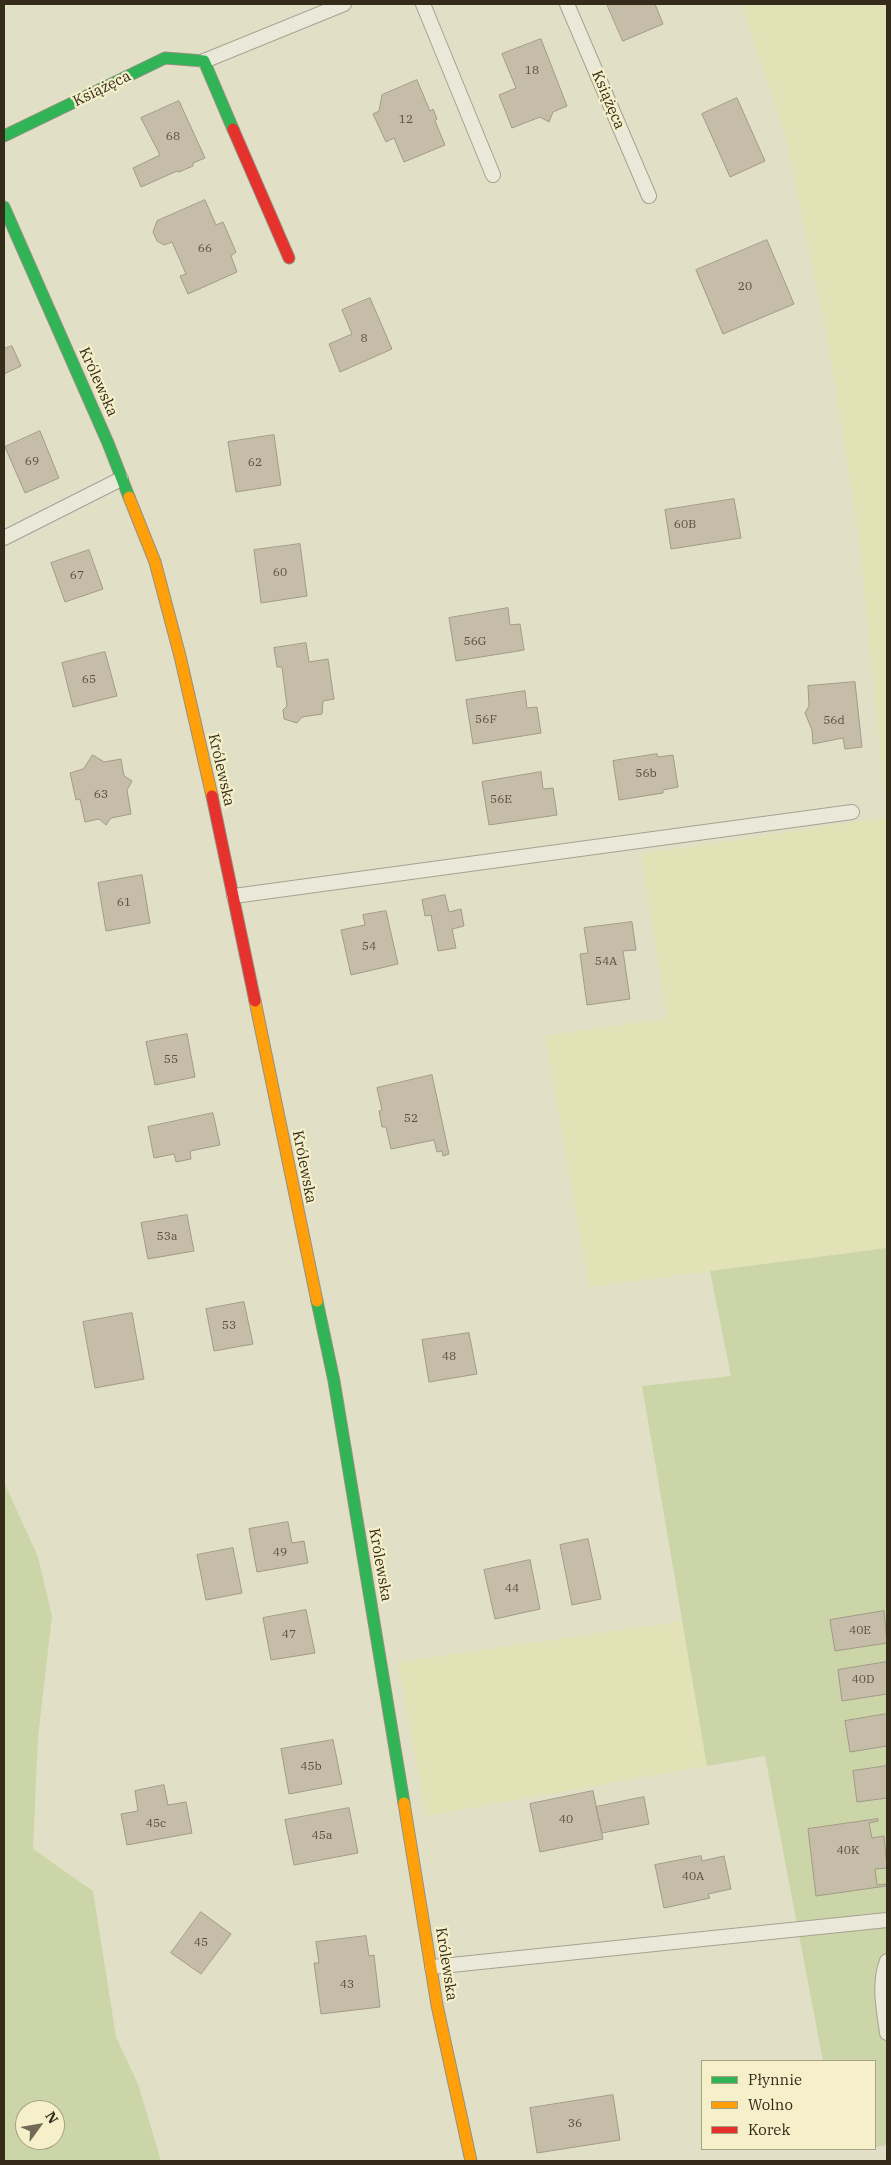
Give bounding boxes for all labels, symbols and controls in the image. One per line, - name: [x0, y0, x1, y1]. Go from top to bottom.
- house number: 18: [525, 64, 539, 78]
- street label: Książęca: [70, 67, 134, 111]
- street label: Książęca: [588, 68, 628, 132]
- house number: 12: [399, 113, 413, 127]
- house number: 68: [166, 130, 180, 144]
- house number: 66: [198, 242, 212, 256]
- house number: 20: [738, 280, 752, 294]
- house number: 8: [360, 332, 368, 346]
- street label: Królewska: [75, 345, 121, 419]
- house number: 69: [25, 455, 39, 469]
- house number: 62: [248, 456, 262, 470]
- house number: 60B: [674, 518, 696, 532]
- house number: 60: [273, 566, 287, 580]
- house number: 67: [70, 569, 84, 583]
- house number: 56G: [463, 635, 487, 649]
- house number: 65: [82, 673, 96, 687]
- house number: 56F: [475, 713, 497, 727]
- house number: 56d: [823, 714, 845, 728]
- street label: Królewska: [204, 732, 238, 808]
- house number: 56b: [635, 767, 657, 781]
- house number: 63: [94, 788, 108, 802]
- house number: 56E: [490, 793, 512, 807]
- house number: 61: [117, 896, 131, 910]
- house number: 54: [362, 940, 376, 954]
- house number: 54A: [595, 955, 617, 969]
- house number: 55: [164, 1053, 178, 1067]
- house number: 52: [404, 1112, 418, 1126]
- street label: Królewska: [288, 1129, 320, 1205]
- house number: 53a: [157, 1230, 177, 1244]
- house number: 53: [222, 1319, 236, 1333]
- house number: 48: [442, 1350, 456, 1364]
- street label: Królewska: [365, 1527, 395, 1603]
- house number: 49: [273, 1546, 287, 1560]
- house number: 44: [505, 1582, 519, 1596]
- house number: 40E: [849, 1624, 871, 1638]
- house number: 47: [282, 1628, 296, 1642]
- house number: 40D: [852, 1673, 874, 1687]
- house number: 45b: [300, 1760, 322, 1774]
- house number: 40: [559, 1813, 573, 1827]
- house number: 45c: [146, 1817, 166, 1831]
- house number: 45a: [312, 1829, 332, 1843]
- house number: 40K: [837, 1844, 859, 1858]
- house number: 40A: [682, 1870, 704, 1884]
- street label: Królewska: [431, 1926, 461, 2002]
- house number: 45: [194, 1936, 208, 1950]
- house number: 43: [340, 1978, 354, 1992]
- legend: [701, 2060, 876, 2150]
- text: Płynnie: [748, 2070, 802, 2089]
- text: Wolno: [748, 2095, 793, 2114]
- north arrow: [15, 2100, 65, 2150]
- text: N: [41, 2108, 62, 2127]
- house number: 36: [568, 2117, 582, 2131]
- text: Korek: [748, 2120, 790, 2139]

